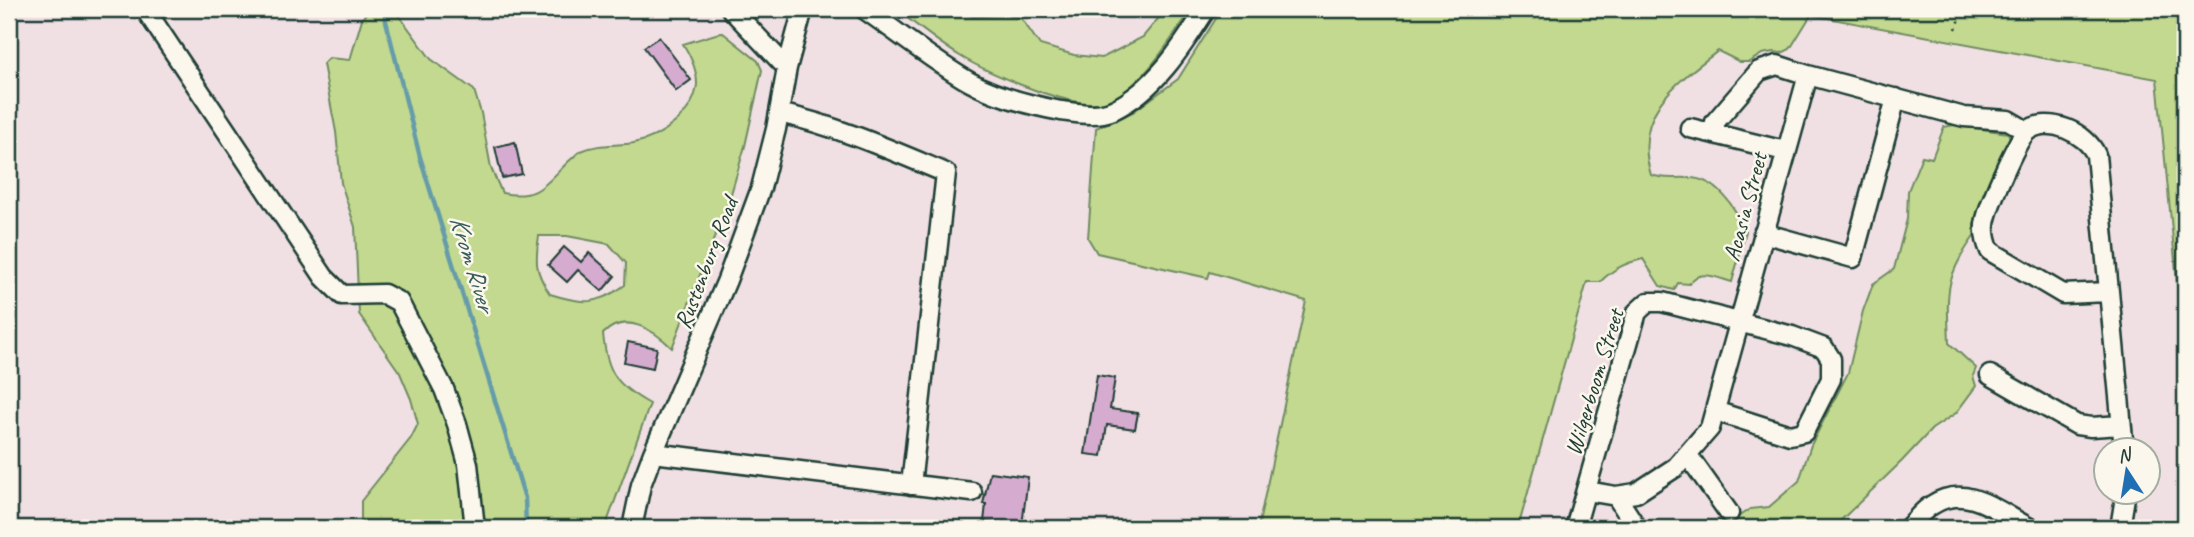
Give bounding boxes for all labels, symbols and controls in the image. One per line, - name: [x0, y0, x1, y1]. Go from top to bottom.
- street label: Acasia Street: [1716, 147, 1774, 265]
- street label: Rustenburg Road: [667, 190, 746, 333]
- water label: Krom River: [442, 212, 504, 319]
- street label: Wilgerboom Street: [1558, 303, 1631, 459]
- north arrow: [2092, 435, 2162, 505]
- text: N: [2115, 442, 2135, 468]

